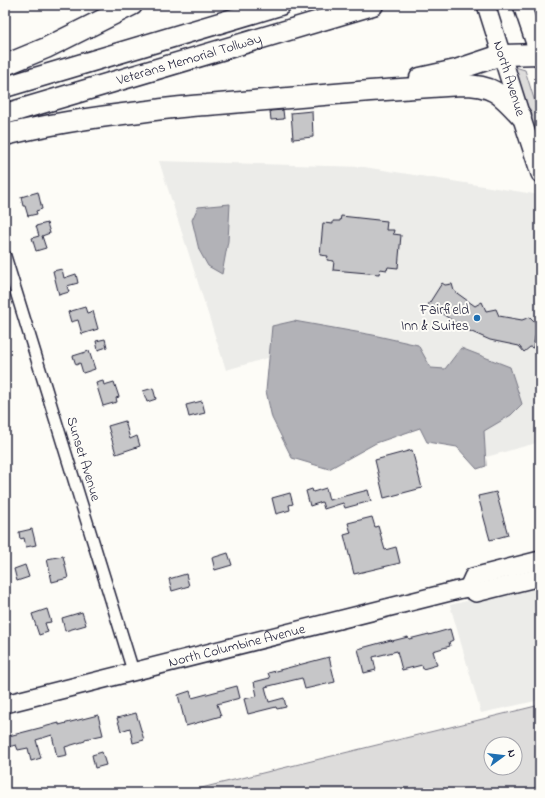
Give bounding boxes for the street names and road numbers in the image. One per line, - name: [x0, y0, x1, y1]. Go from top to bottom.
- street label: Veterans Memorial Tollway: [113, 28, 265, 91]
- street label: North Avenue: [487, 38, 531, 119]
- street label: Sunset Avenue: [60, 414, 106, 505]
- street label: North Columbine Avenue: [166, 618, 308, 673]

